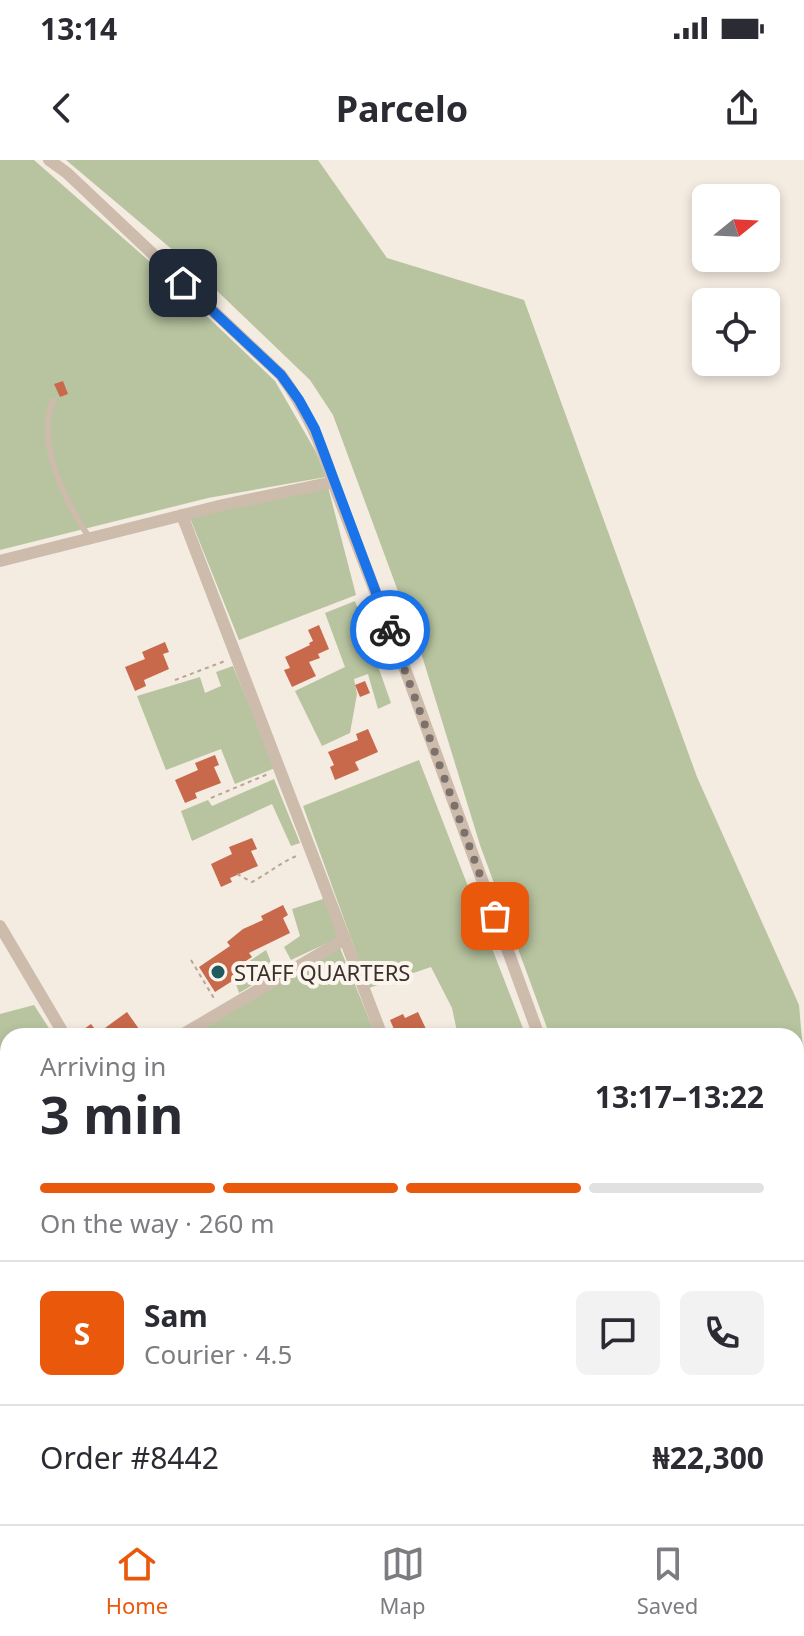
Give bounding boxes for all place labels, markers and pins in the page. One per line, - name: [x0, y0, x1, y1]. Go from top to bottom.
- pin: [149, 249, 217, 317]
- pin: [461, 882, 529, 950]
- place label: STAFF QUARTERS: [234, 957, 410, 987]
- marker: STAFF QUARTERS: [209, 963, 227, 981]

